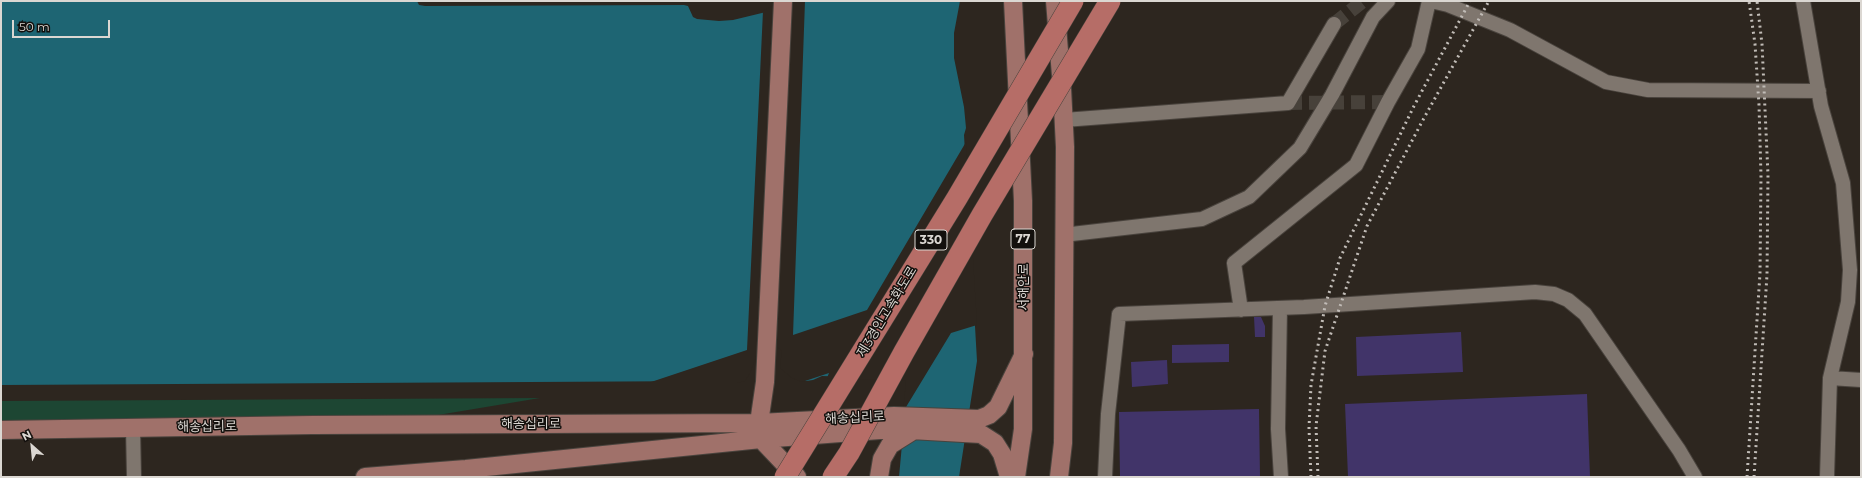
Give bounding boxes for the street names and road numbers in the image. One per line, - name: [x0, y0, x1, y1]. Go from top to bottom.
- road number: 77: [1011, 229, 1035, 249]
- road number: 330: [915, 230, 947, 250]
- street label: 서해안로: [1016, 263, 1032, 311]
- street label: 제3경인고속화도로: [854, 264, 920, 360]
- street label: 해송십리로: [825, 409, 885, 427]
- street label: 해송십리로: [501, 416, 561, 432]
- street label: 해송십리로: [177, 419, 237, 435]

